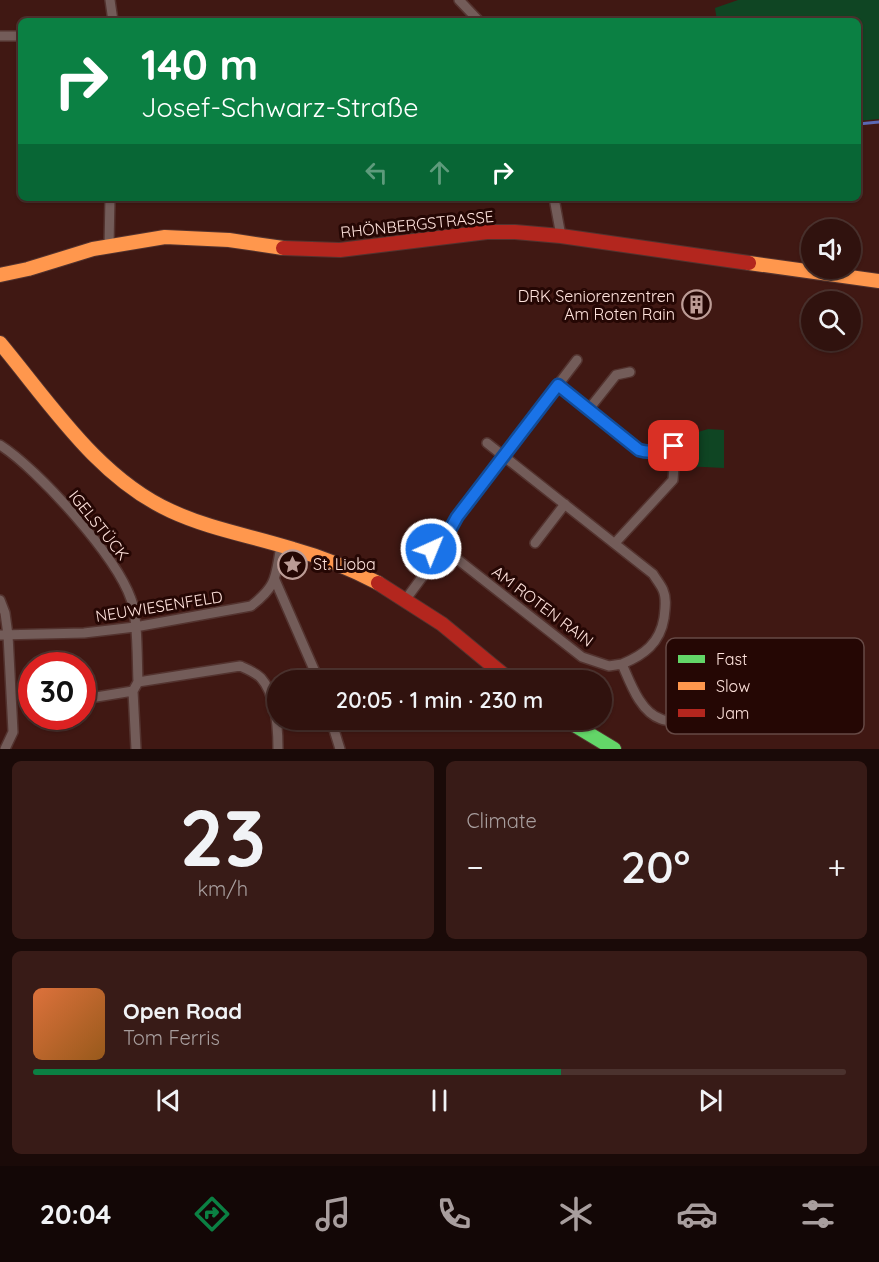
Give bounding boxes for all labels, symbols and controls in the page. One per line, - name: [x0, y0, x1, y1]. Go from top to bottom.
- text: 140 m: [141, 38, 258, 91]
- icon: right: [42, 42, 120, 120]
- text: Josef-Schwarz-Straße: [141, 90, 418, 124]
- icon: left: [360, 156, 393, 189]
- icon: ahead: [423, 156, 456, 189]
- icon: right: [486, 156, 519, 189]
- street label: RHÖNBERGSTRASSE: [339, 206, 495, 242]
- map controls: [801, 219, 861, 351]
- button: sound: [801, 219, 861, 279]
- place label: DRK Seniorenzentren Am Roten Rain: [518, 286, 675, 324]
- building icon: DRK Seniorenzentren Am Roten Rain: [680, 289, 712, 321]
- button: search: [801, 291, 861, 351]
- pin: [648, 420, 699, 471]
- icon: arrive: [657, 429, 690, 462]
- street label: IGELSTÜCK: [65, 486, 133, 564]
- position arrow: [399, 517, 463, 581]
- place icon: St. Lioba: [276, 548, 308, 580]
- place label: St. Lioba: [313, 554, 376, 574]
- street label: AM ROTEN RAIN: [488, 561, 598, 651]
- street label: NEUWIESENFELD: [94, 586, 224, 626]
- legend: [666, 638, 864, 734]
- text: Fast: [716, 649, 747, 669]
- speed limit sign: 30: [18, 652, 96, 730]
- text: Slow: [716, 676, 750, 696]
- text: 20:05 · 1 min · 230 m: [336, 686, 543, 714]
- text: Jam: [716, 703, 749, 723]
- text: 23: [180, 788, 266, 886]
- text: Climate: [467, 808, 537, 833]
- text: 20°: [621, 838, 690, 894]
- text: −: [467, 846, 484, 887]
- text: +: [827, 846, 846, 887]
- text: km/h: [197, 876, 248, 901]
- text: Open Road: [123, 997, 242, 1025]
- text: Tom Ferris: [123, 1025, 220, 1050]
- icon: previous: [152, 1084, 185, 1117]
- icon: pause: [423, 1084, 456, 1117]
- icon: next: [694, 1084, 727, 1117]
- icon: directions: [191, 1193, 233, 1235]
- icon: music: [312, 1193, 354, 1235]
- icon: phone: [433, 1193, 475, 1235]
- icon: climate: [555, 1193, 597, 1235]
- icon: car: [676, 1193, 718, 1235]
- icon: filters: [797, 1193, 839, 1235]
- text: 20:04: [40, 1197, 111, 1231]

